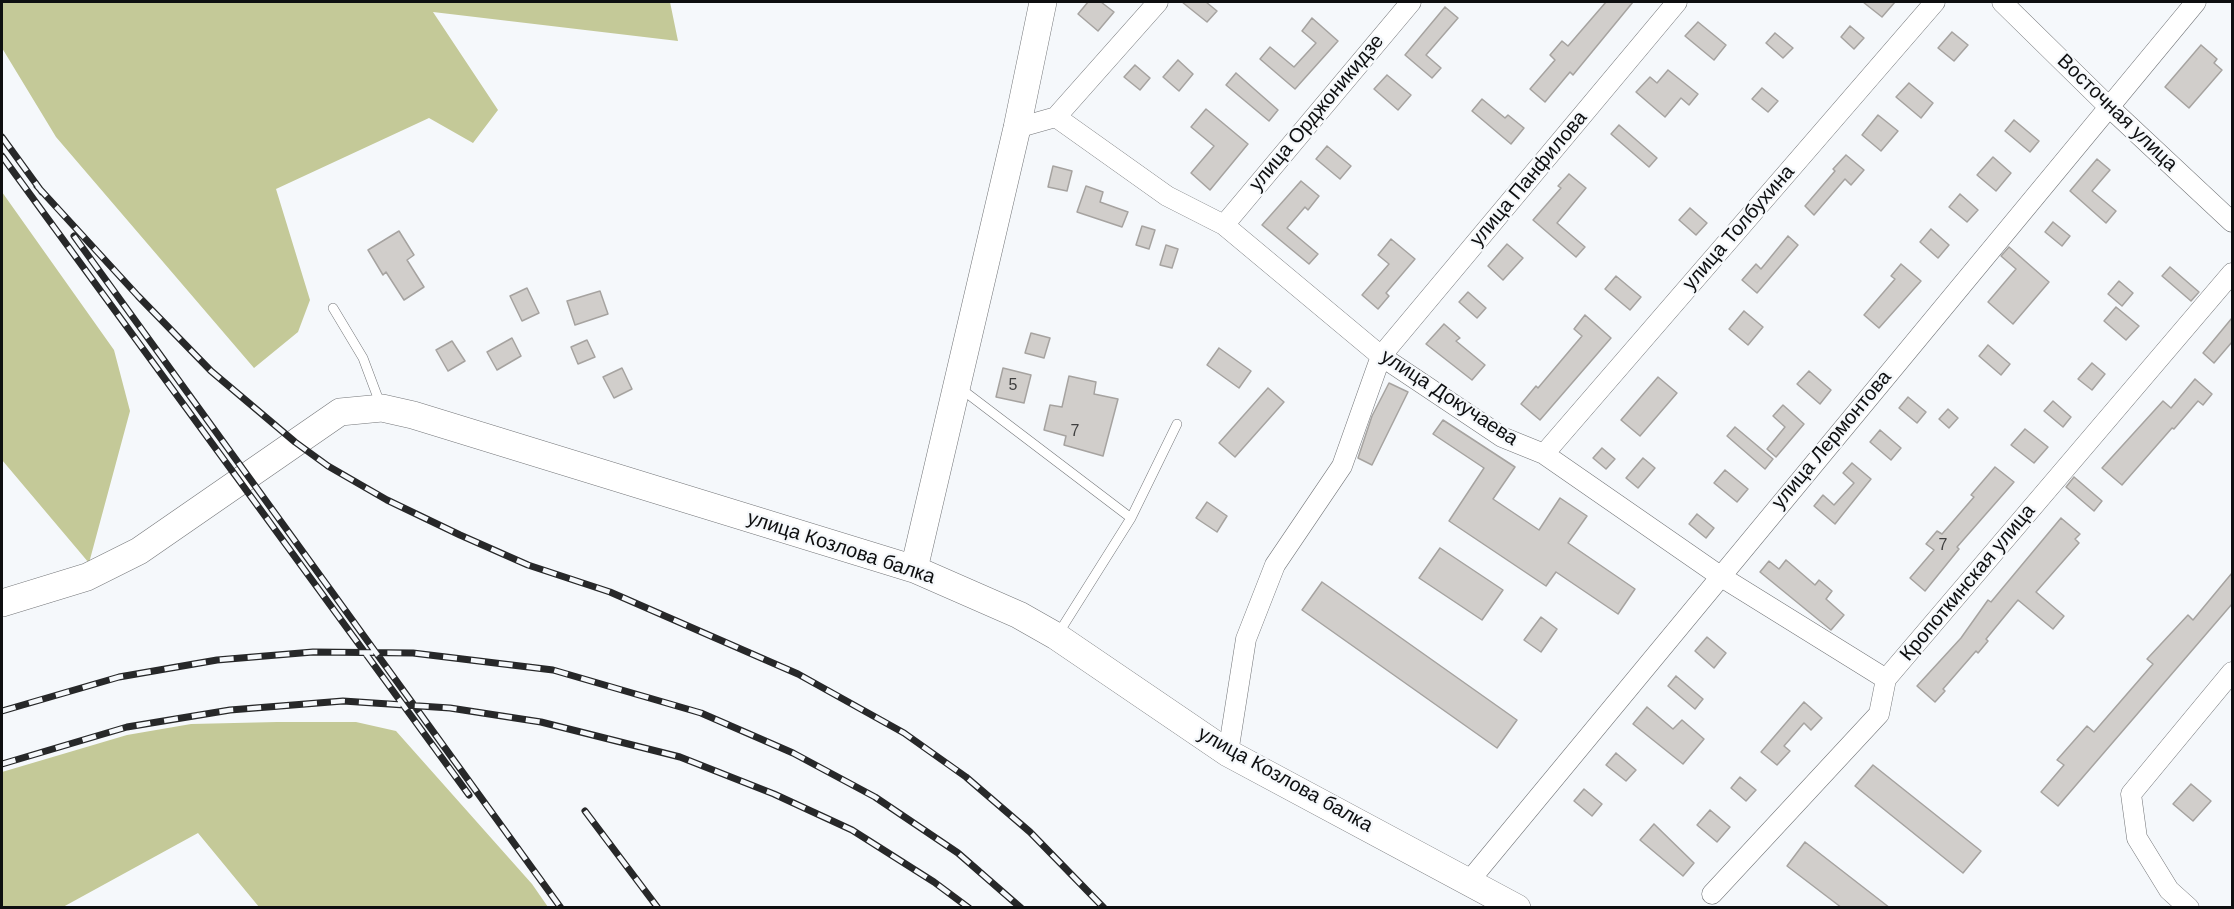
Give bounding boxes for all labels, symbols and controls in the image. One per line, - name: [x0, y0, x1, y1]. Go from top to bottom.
- street label: улица Орджоникидзе: [1245, 30, 1389, 196]
- street label: Восточная улица: [2052, 49, 2182, 177]
- street label: улица Панфилова: [1465, 106, 1593, 252]
- street label: улица Толбухина: [1678, 161, 1800, 295]
- street label: улица Докучаева: [1376, 345, 1522, 451]
- street label: улица Лермонтова: [1767, 366, 1897, 514]
- house number: 5: [1009, 376, 1017, 396]
- house number: 7: [1071, 422, 1079, 442]
- street label: Кропоткинская улица: [1895, 500, 2041, 666]
- street label: улица Козлова балка: [744, 506, 938, 590]
- house number: 7: [1939, 536, 1947, 556]
- street label: улица Козлова балка: [1193, 722, 1377, 838]

